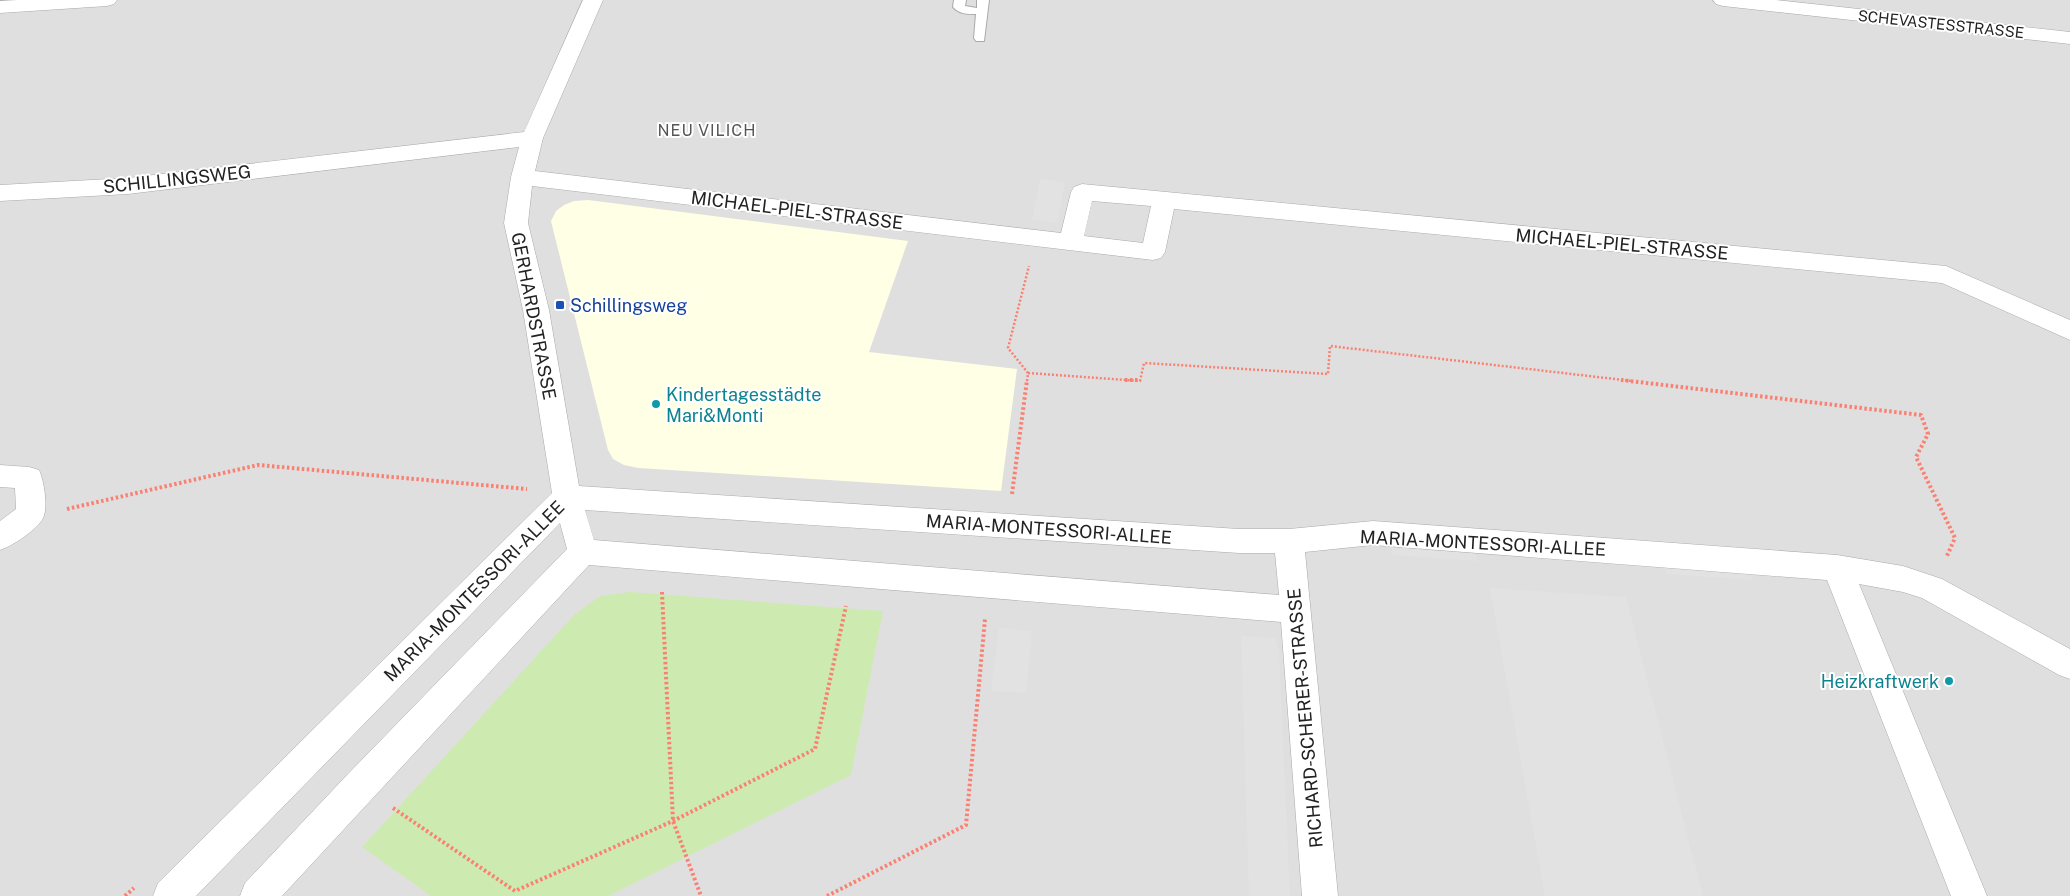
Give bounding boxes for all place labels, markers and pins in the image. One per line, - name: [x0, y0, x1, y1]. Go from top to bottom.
- place label: Schillingsweg: [570, 295, 687, 316]
- marker: Schillingsweg: [554, 299, 566, 311]
- place label: Kindertagesstädte Mari&Monti: [666, 384, 821, 426]
- marker: Kindertagesstädte Mari&Monti: [650, 398, 662, 410]
- place label: Heizkraftwerk: [1821, 671, 1939, 692]
- marker: Heizkraftwerk: [1943, 675, 1955, 687]

